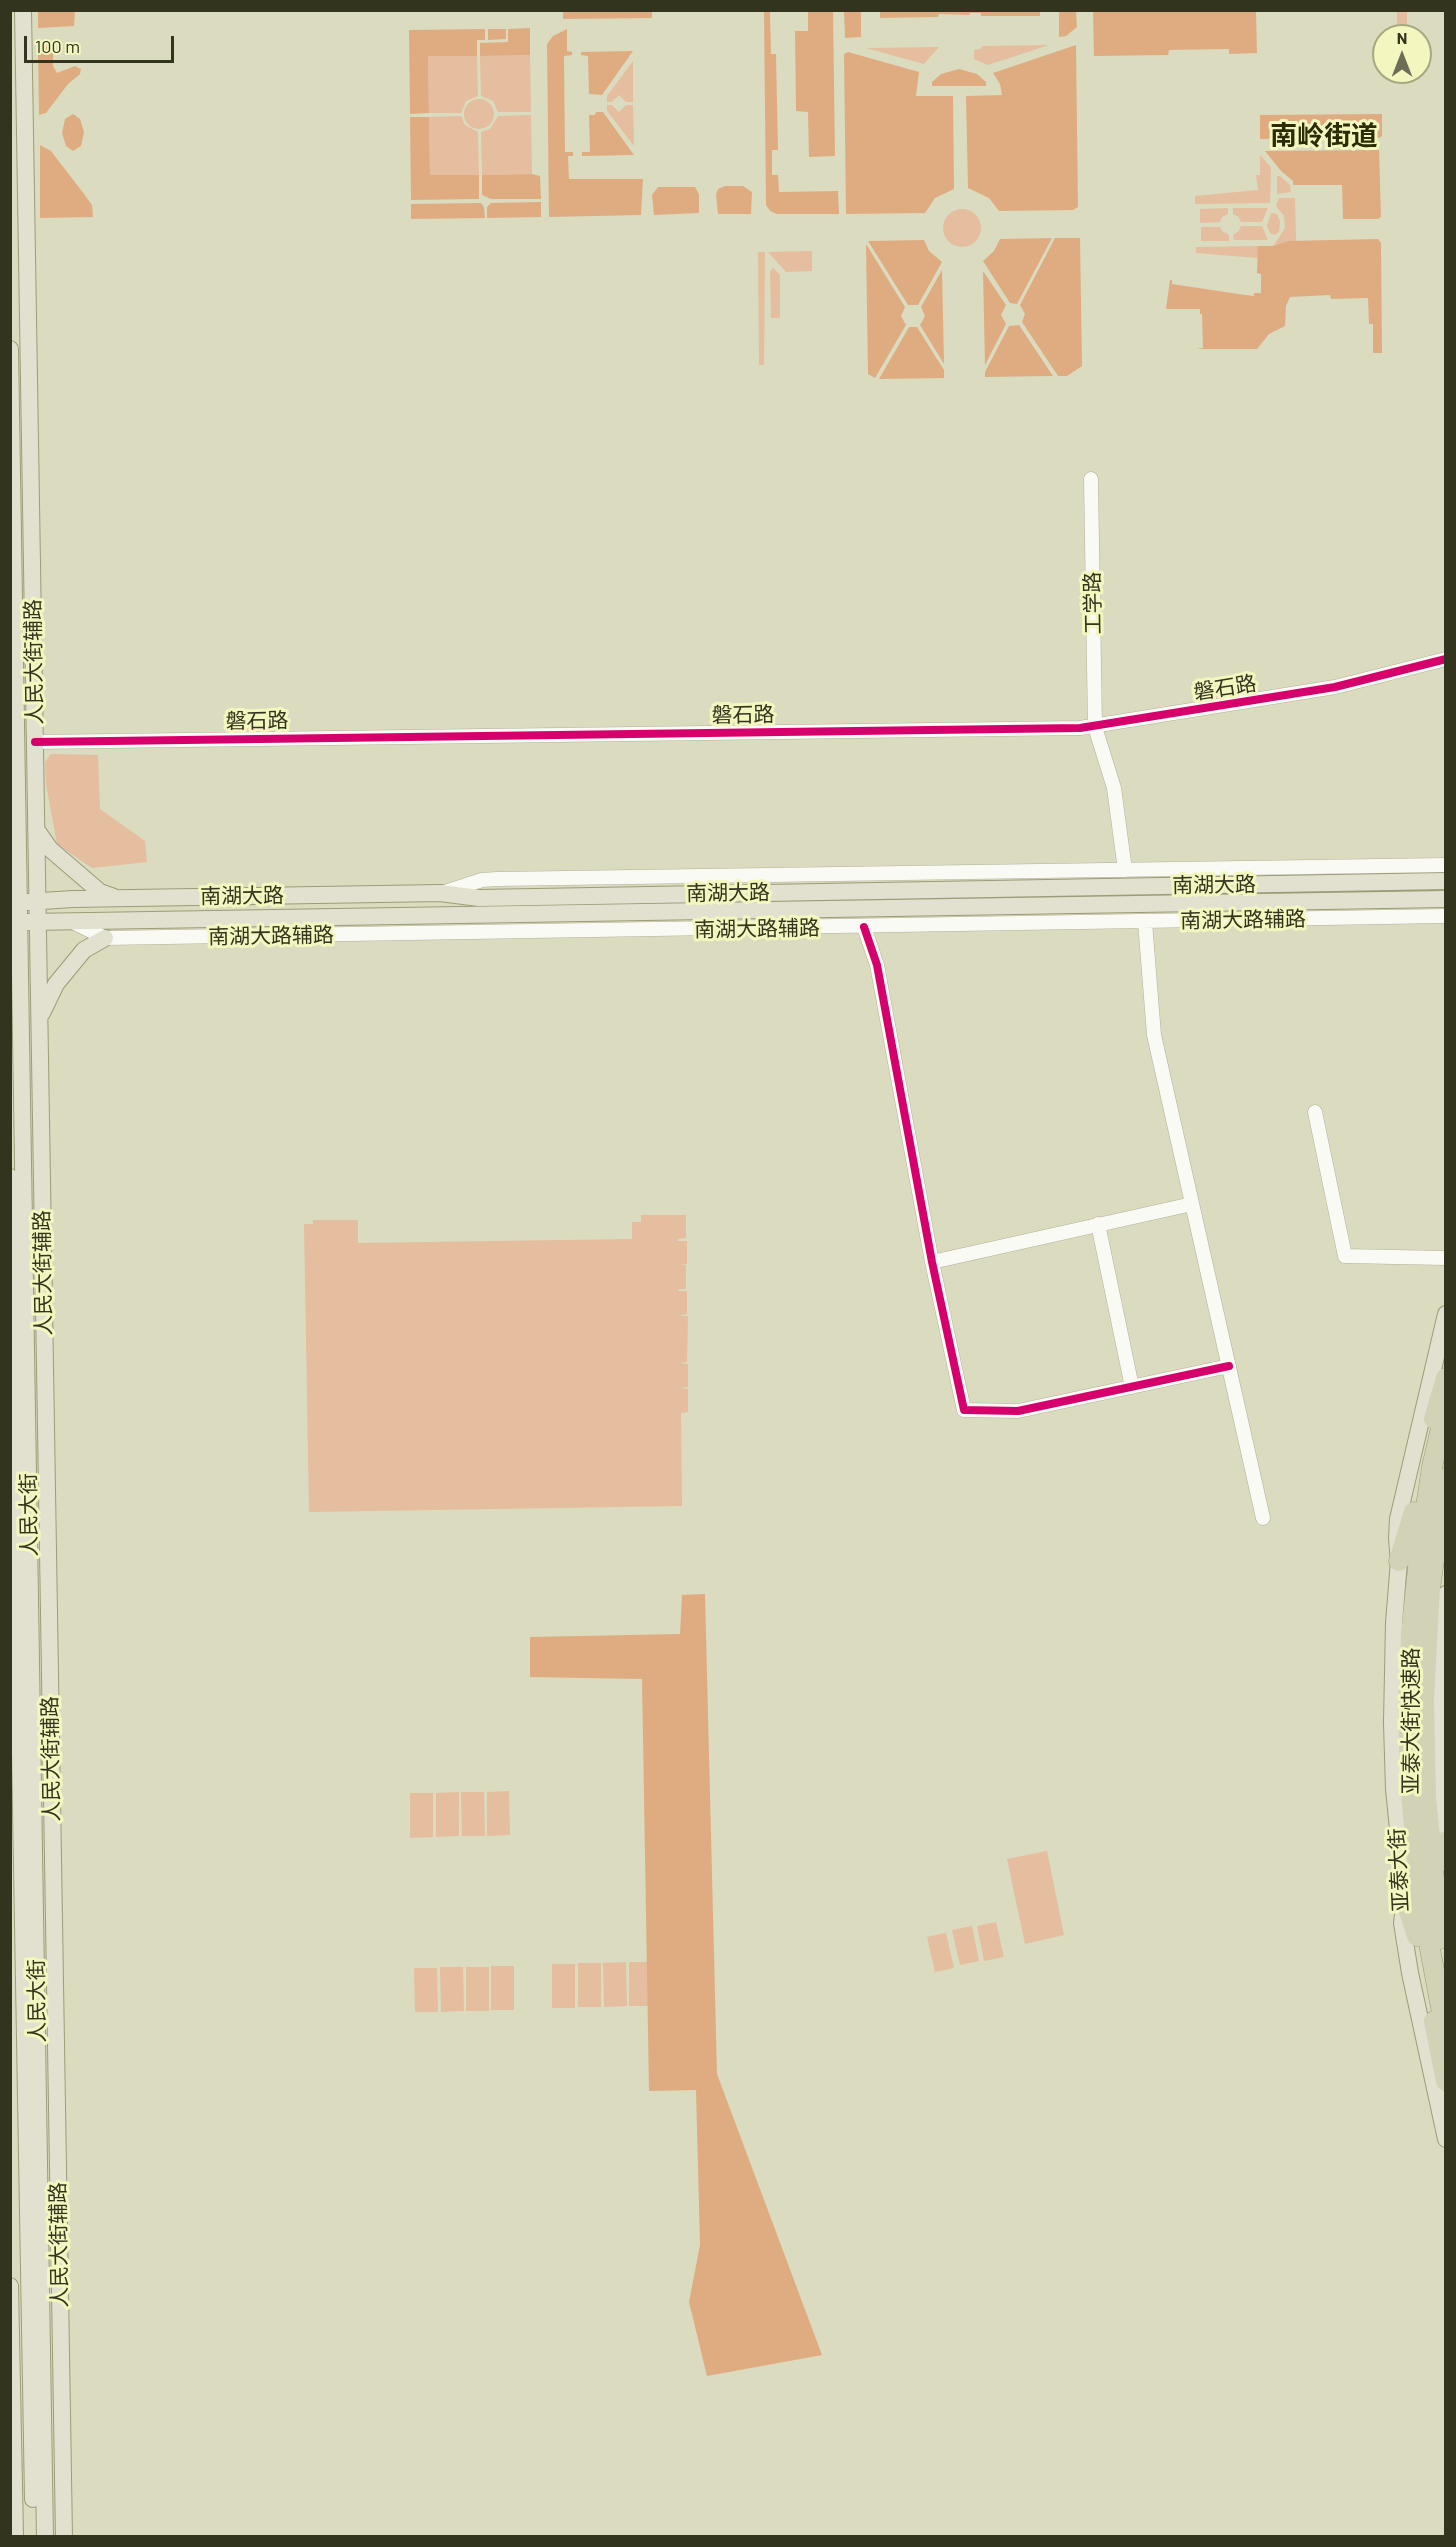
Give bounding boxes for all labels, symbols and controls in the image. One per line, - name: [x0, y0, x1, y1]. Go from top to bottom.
- scale bar: [27, 24, 177, 62]
- north arrow: [1372, 24, 1432, 84]
- text: N: [1397, 28, 1407, 47]
- text: 100 m: [35, 35, 80, 57]
- district label: 南岭街道: [1270, 120, 1378, 152]
- street label: 工学路: [1080, 571, 1106, 635]
- street label: 人民大街辅路: [20, 599, 48, 725]
- street label: 磐石路: [1192, 671, 1258, 705]
- street label: 磐石路: [711, 702, 775, 728]
- street label: 磐石路: [225, 708, 289, 734]
- street label: 南湖大路: [1172, 872, 1256, 898]
- street label: 南湖大路: [686, 880, 770, 906]
- street label: 南湖大路: [200, 883, 284, 909]
- street label: 南湖大路辅路: [1180, 906, 1306, 934]
- street label: 南湖大路辅路: [694, 915, 820, 943]
- street label: 南湖大路辅路: [208, 922, 334, 950]
- street label: 人民大街辅路: [29, 1210, 57, 1336]
- street label: 人民大街: [16, 1473, 42, 1557]
- street label: 亚泰大街快速路: [1398, 1648, 1424, 1794]
- street label: 人民大街辅路: [37, 1696, 65, 1822]
- street label: 亚泰大街: [1384, 1827, 1414, 1913]
- street label: 人民大街: [24, 1959, 50, 2043]
- street label: 人民大街辅路: [45, 2182, 73, 2308]

